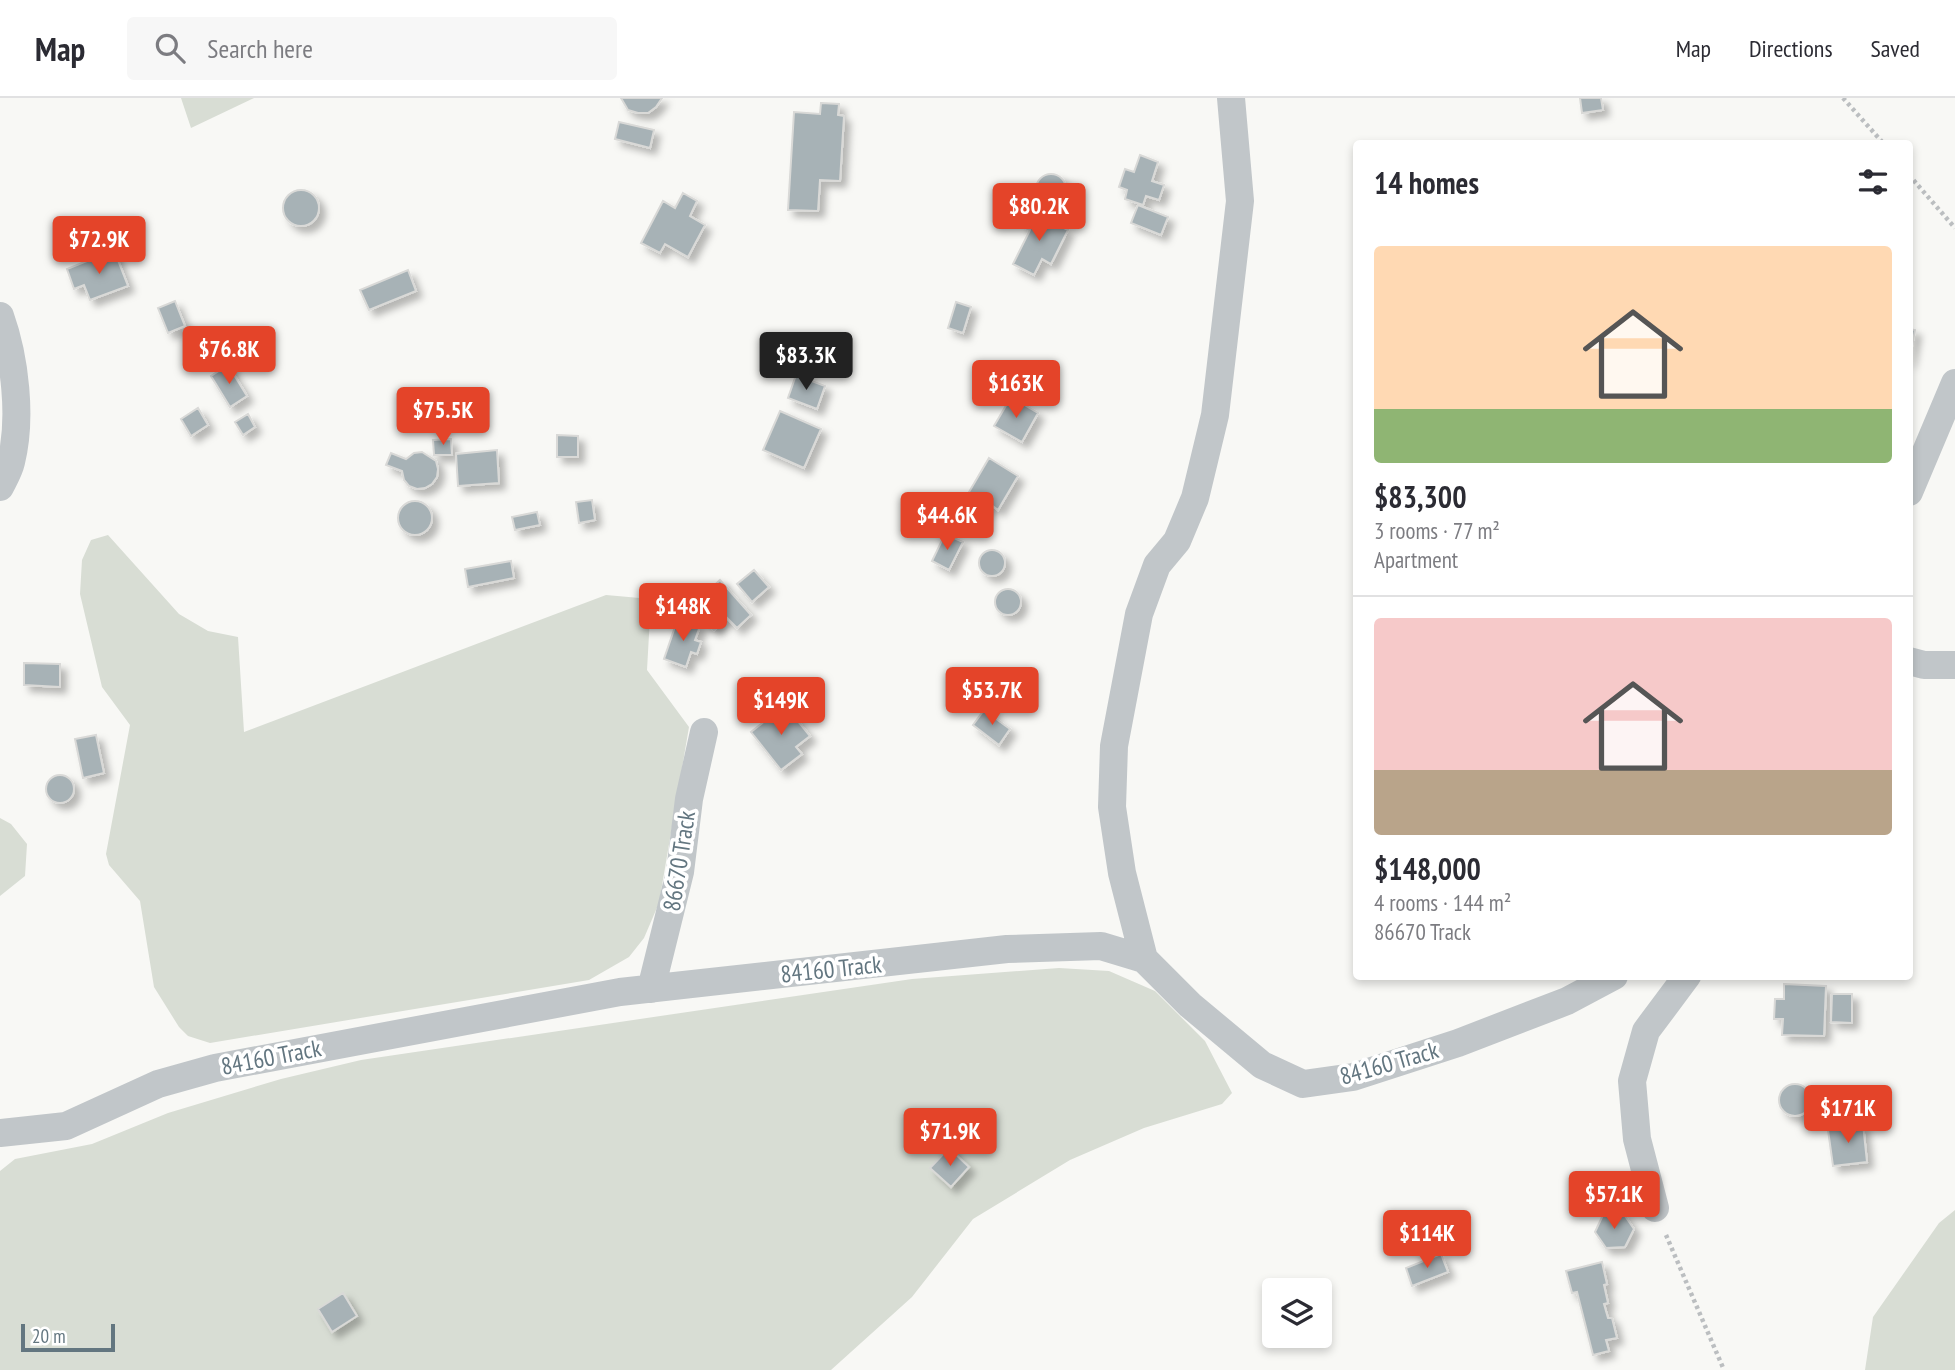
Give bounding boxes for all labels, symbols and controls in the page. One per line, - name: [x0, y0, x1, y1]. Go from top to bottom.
- search box: [127, 17, 617, 80]
- text: Map: [35, 27, 85, 70]
- icon: search: [151, 29, 189, 67]
- text: Search here: [207, 32, 313, 65]
- text: Map: [1676, 33, 1711, 64]
- text: Directions: [1749, 33, 1833, 64]
- text: Saved: [1871, 33, 1920, 64]
- text: 14 homes: [1374, 163, 1479, 202]
- icon: filters: [1854, 163, 1892, 201]
- pin: $80.2K: [982, 184, 1096, 243]
- text: $80.2K: [1009, 191, 1069, 220]
- pin: $72.9K: [42, 216, 156, 276]
- text: $72.9K: [69, 224, 129, 253]
- icon: home: [1570, 291, 1696, 417]
- pin: $76.8K: [172, 327, 286, 386]
- pin: $83.3K: [749, 332, 863, 392]
- text: $76.8K: [199, 334, 259, 363]
- text: $83.3K: [776, 340, 836, 369]
- pin: $163K: [967, 360, 1065, 420]
- text: $163K: [988, 368, 1044, 397]
- pin: $75.5K: [386, 388, 500, 447]
- text: $75.5K: [413, 395, 473, 424]
- text: $83,300: [1374, 477, 1467, 516]
- pin: $44.6K: [890, 492, 1004, 552]
- text: $44.6K: [917, 500, 977, 529]
- text: 3 rooms · 77 m²: [1374, 516, 1500, 545]
- text: Apartment: [1374, 545, 1458, 574]
- pin: $148K: [634, 584, 732, 643]
- text: $148K: [655, 591, 711, 620]
- icon: home: [1570, 663, 1696, 789]
- pin: $53.7K: [935, 668, 1049, 727]
- text: $53.7K: [962, 675, 1022, 704]
- pin: $149K: [732, 678, 830, 737]
- text: $149K: [753, 685, 809, 714]
- street label: 86670 Track: [656, 808, 702, 913]
- text: $148,000: [1374, 849, 1481, 888]
- text: 4 rooms · 144 m²: [1374, 888, 1511, 917]
- text: 86670 Track: [1374, 917, 1471, 946]
- street label: 84160 Track: [779, 948, 884, 990]
- street label: 84160 Track: [218, 1032, 324, 1082]
- street label: 84160 Track: [1336, 1034, 1443, 1092]
- pin: $171K: [1799, 1086, 1897, 1145]
- text: $171K: [1820, 1093, 1876, 1122]
- pin: $71.9K: [893, 1108, 1007, 1168]
- text: $71.9K: [920, 1116, 980, 1145]
- pin: $57.1K: [1557, 1172, 1671, 1231]
- text: $57.1K: [1585, 1179, 1643, 1208]
- pin: $114K: [1378, 1210, 1476, 1270]
- text: $114K: [1399, 1218, 1455, 1247]
- map controls: [1262, 1278, 1332, 1348]
- button: layers: [1262, 1278, 1332, 1348]
- scale bar: [21, 1321, 116, 1353]
- text: 20 m: [32, 1324, 66, 1348]

